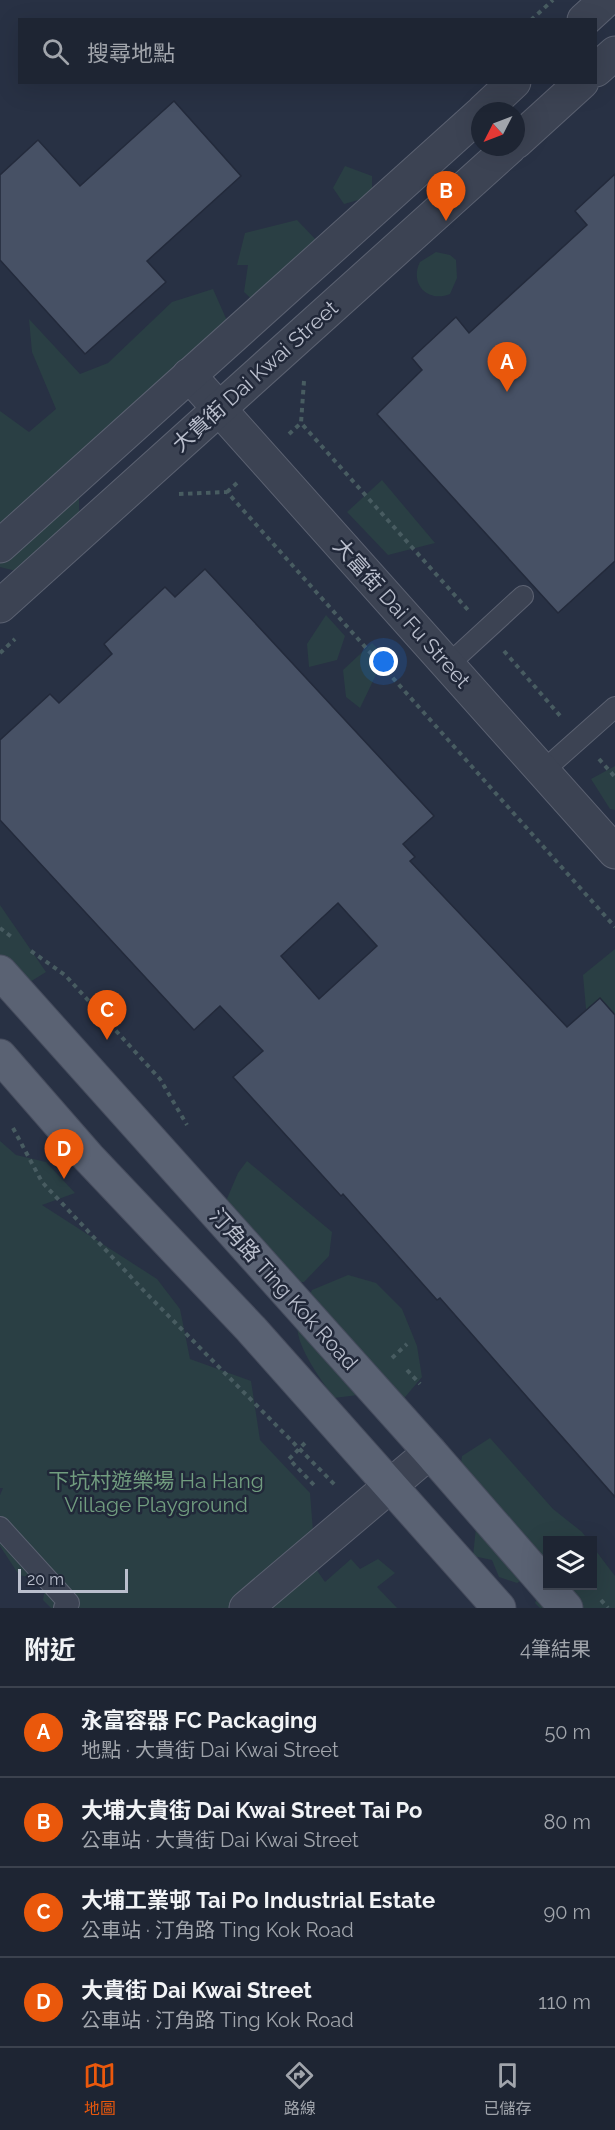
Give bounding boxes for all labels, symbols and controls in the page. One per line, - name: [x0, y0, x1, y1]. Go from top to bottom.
- search box: [18, 18, 597, 84]
- icon: search: [39, 35, 72, 68]
- text: 搜尋地點: [87, 40, 175, 66]
- north arrow: [471, 102, 525, 156]
- pin: B: [426, 172, 466, 221]
- street label: 大貴街 Dai Kwai Street: [167, 295, 343, 457]
- pin: A: [488, 342, 526, 392]
- street label: 大富街 Dai Fu Street: [328, 533, 476, 693]
- your location: [369, 647, 398, 676]
- pin: C: [88, 990, 126, 1040]
- pin: D: [44, 1130, 84, 1179]
- street label: 汀角路 Ting Kok Road: [205, 1203, 363, 1375]
- park label: 下坑村遊樂場 Ha Hang Village Playground: [48, 1468, 264, 1517]
- map controls: [543, 1536, 597, 1590]
- button: layers: [543, 1536, 597, 1590]
- scale bar: [18, 1566, 128, 1594]
- text: 20 m: [27, 1570, 64, 1589]
- text: 附近: [24, 1635, 76, 1665]
- text: 4筆結果: [520, 1637, 591, 1661]
- text: 永富容器 FC Packaging: [81, 1707, 317, 1733]
- text: A: [37, 1720, 50, 1744]
- text: 50 m: [544, 1720, 591, 1744]
- text: 地點 · 大貴街 Dai Kwai Street: [81, 1738, 339, 1762]
- text: 大埔大貴街 Dai Kwai Street Tai Po: [81, 1797, 422, 1823]
- text: B: [37, 1810, 50, 1834]
- text: 80 m: [543, 1810, 591, 1834]
- text: 公車站 · 大貴街 Dai Kwai Street: [81, 1828, 359, 1852]
- text: 大埔工業邨 Tai Po Industrial Estate: [81, 1887, 435, 1913]
- text: C: [37, 1900, 50, 1924]
- text: 90 m: [544, 1900, 591, 1924]
- text: 公車站 · 汀角路 Ting Kok Road: [81, 1918, 354, 1942]
- text: 大貴街 Dai Kwai Street: [81, 1977, 312, 2003]
- text: D: [36, 1990, 51, 2014]
- text: 110 m: [538, 1990, 591, 2014]
- text: 公車站 · 汀角路 Ting Kok Road: [81, 2008, 354, 2032]
- tab: 地圖: [83, 2059, 116, 2119]
- tab: 路線: [283, 2059, 316, 2119]
- tab: 已儲存: [483, 2059, 531, 2119]

